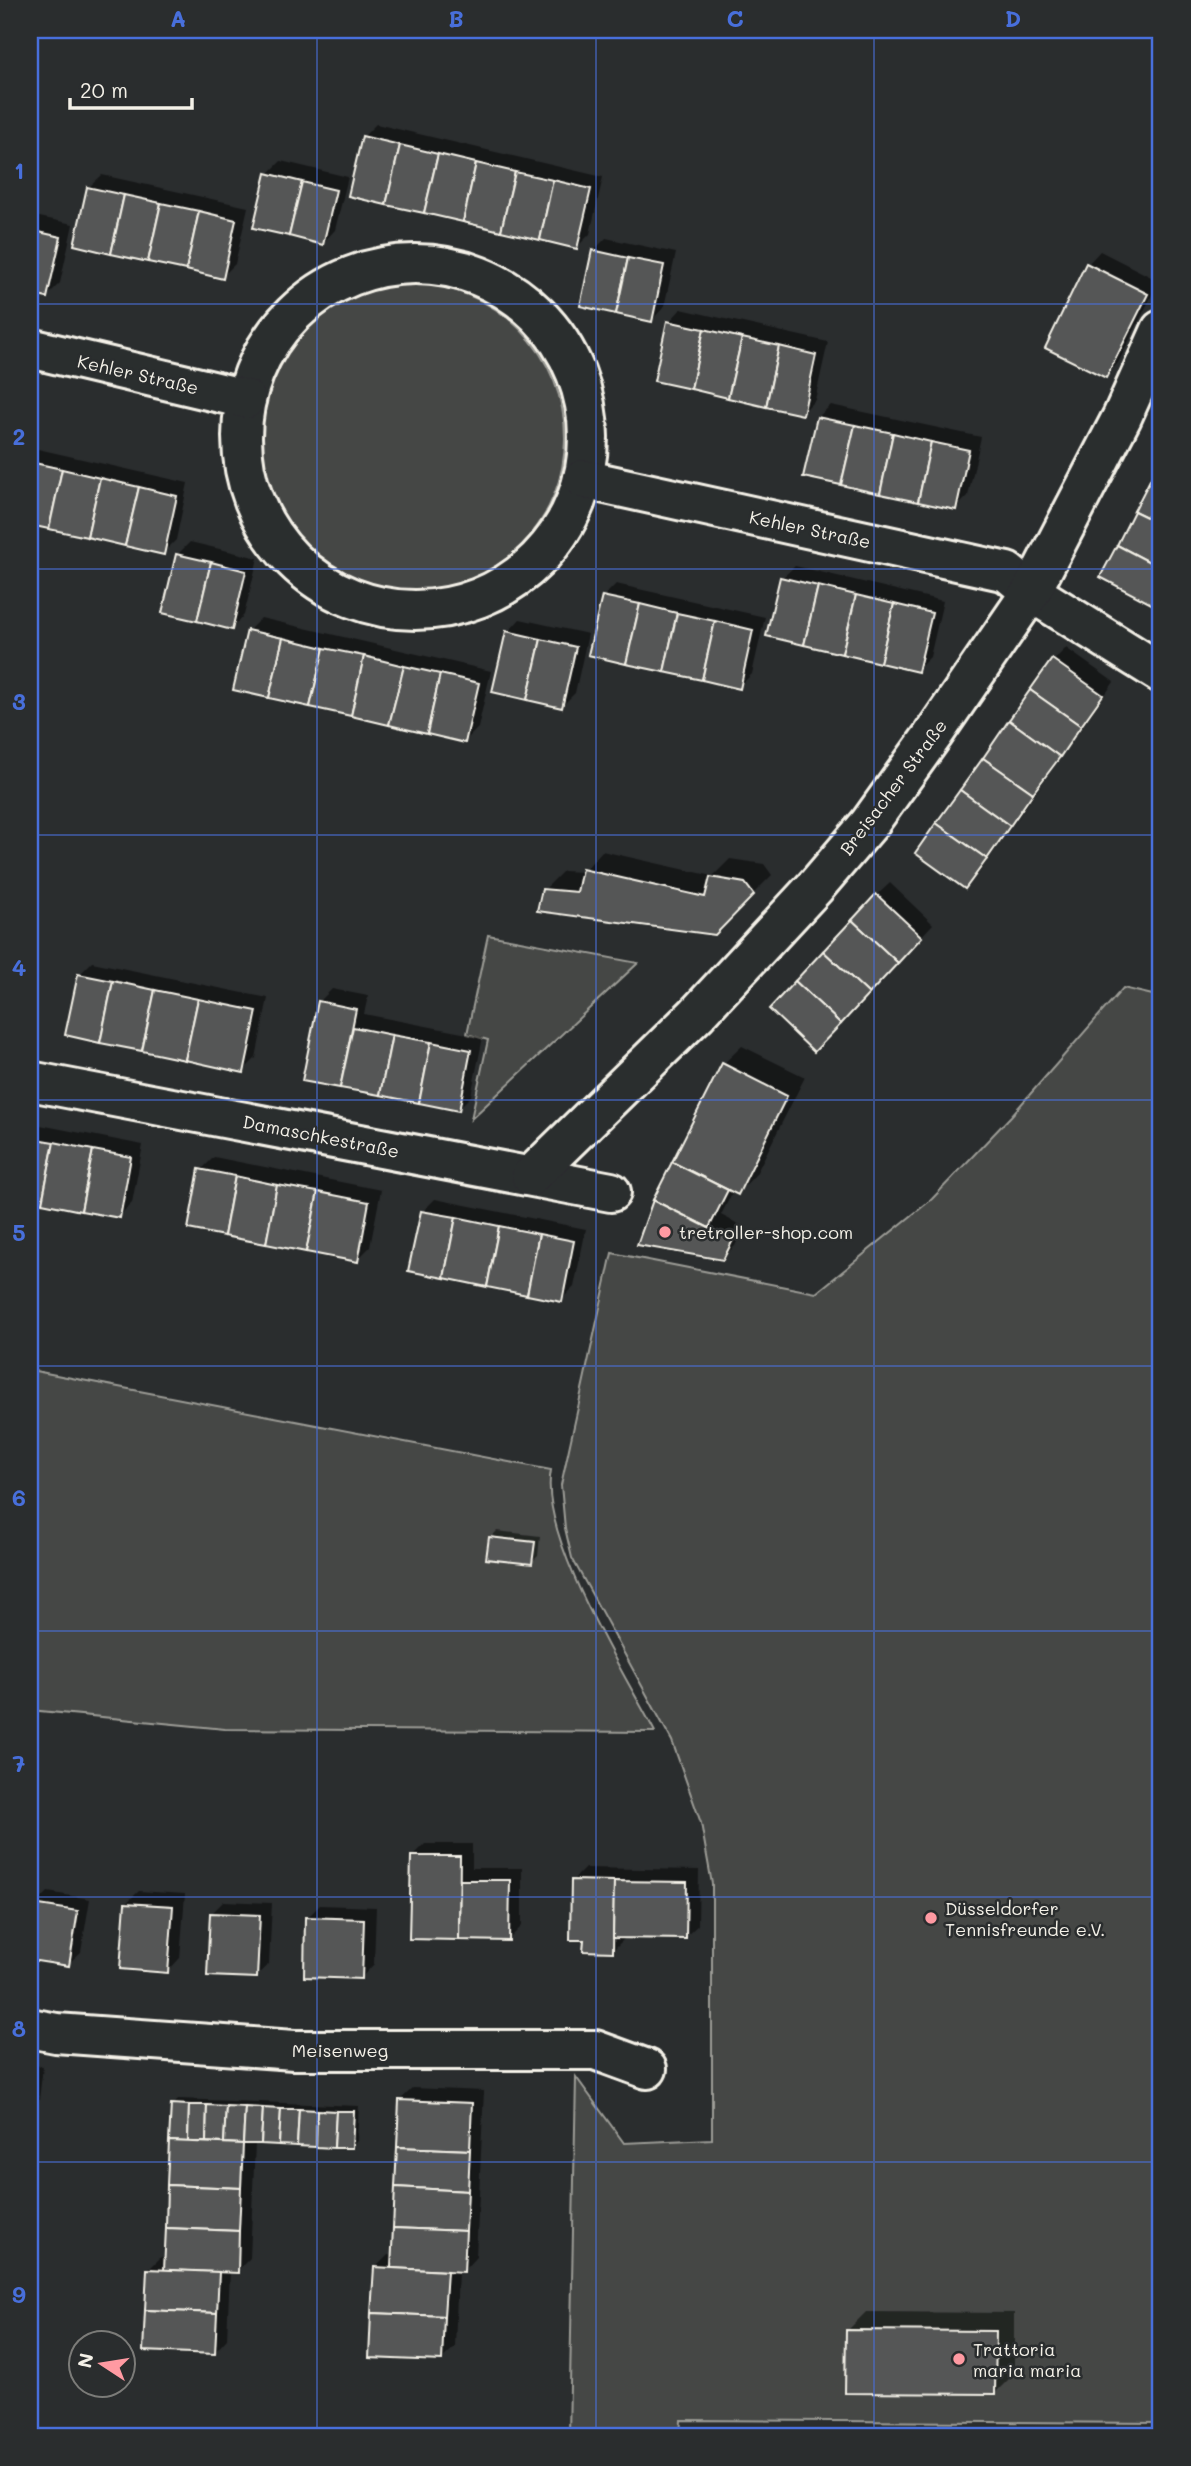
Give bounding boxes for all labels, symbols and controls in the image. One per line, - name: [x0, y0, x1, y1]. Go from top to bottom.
- text: A: [170, 3, 186, 33]
- text: B: [448, 3, 464, 33]
- text: C: [726, 3, 744, 33]
- text: D: [1005, 3, 1021, 33]
- scale bar: [70, 66, 192, 110]
- text: 20 m: [80, 76, 128, 103]
- text: 1: [14, 155, 24, 185]
- street label: Kehler Straße: [75, 348, 201, 400]
- text: 2: [13, 421, 25, 451]
- street label: Kehler Straße: [747, 504, 873, 554]
- text: 3: [12, 686, 26, 716]
- street label: Breisacher Straße: [834, 714, 952, 860]
- text: 4: [12, 952, 26, 982]
- street label: Damaschkestraße: [241, 1109, 401, 1163]
- text: 5: [12, 1217, 26, 1247]
- place label: tretroller-shop.com: [679, 1220, 853, 1244]
- marker: tretroller-shop.com: [657, 1224, 673, 1240]
- text: 6: [12, 1482, 26, 1512]
- text: 7: [13, 1748, 26, 1778]
- place label: Düsseldorfer Tennisfreunde e.V.: [945, 1896, 1105, 1941]
- marker: Düsseldorfer Tennisfreunde e.V.: [923, 1910, 939, 1926]
- text: 8: [12, 2013, 26, 2043]
- street label: Meisenweg: [292, 2038, 388, 2062]
- text: 9: [12, 2279, 26, 2309]
- north arrow: [66, 2330, 136, 2400]
- place label: Trattoria maria maria: [973, 2337, 1081, 2382]
- text: N: [71, 2351, 99, 2370]
- marker: Trattoria maria maria: [951, 2351, 967, 2367]

